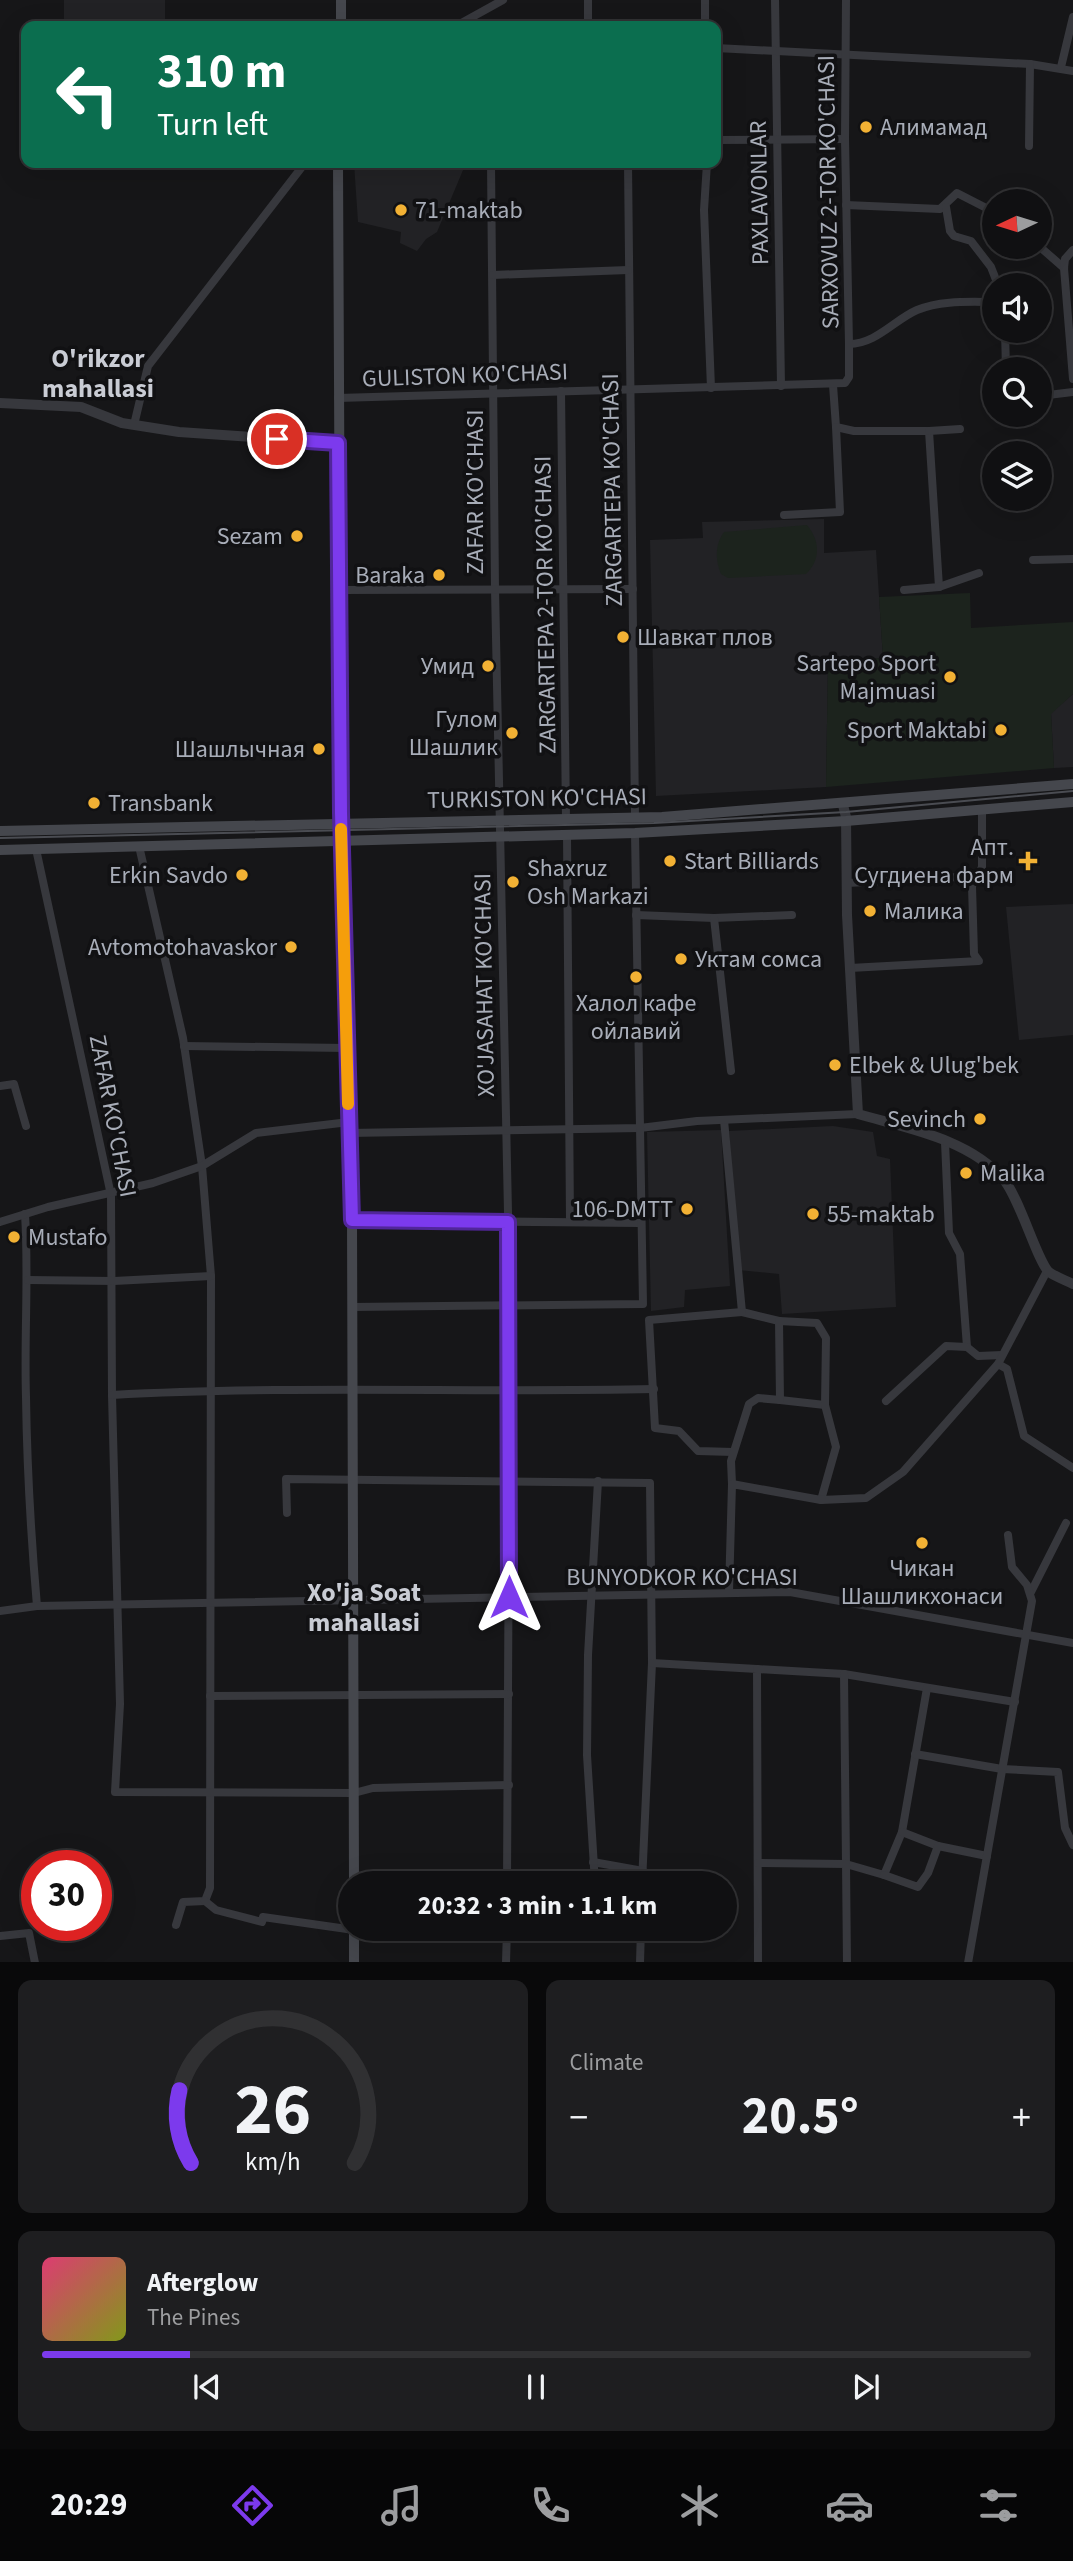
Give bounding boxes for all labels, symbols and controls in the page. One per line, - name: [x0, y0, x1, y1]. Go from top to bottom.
- text: 310 m: [157, 37, 286, 107]
- icon: left: [42, 49, 133, 140]
- street label: SARXOVUZ 2-TOR KO'CHASI: [809, 55, 848, 329]
- text: Turn left: [157, 102, 268, 148]
- place label: Алимамад: [880, 110, 987, 145]
- marker: Алимамад: [858, 119, 874, 135]
- street label: PAXLAVONLAR: [741, 120, 778, 265]
- north arrow: [982, 189, 1052, 259]
- map controls: [982, 189, 1052, 511]
- place label: 71-maktab: [415, 193, 523, 228]
- marker: 71-maktab: [393, 202, 409, 218]
- button: sound: [982, 273, 1052, 343]
- district label: O'rikzor mahallasi: [42, 340, 154, 407]
- street label: GULISTON KO'CHASI: [361, 354, 569, 397]
- button: search: [982, 357, 1052, 427]
- street label: ZARGARTEPA KO'CHASI: [593, 373, 632, 607]
- pin: [247, 409, 307, 469]
- street label: ZAFAR KO'CHASI: [458, 409, 493, 575]
- icon: arrive: [258, 420, 296, 458]
- button: layers: [982, 441, 1052, 511]
- street label: ZARGARTEPA 2-TOR KO'CHASI: [525, 456, 566, 754]
- place label: Sezam: [217, 519, 283, 554]
- marker: Sezam: [289, 528, 305, 544]
- place label: Baraka: [355, 558, 425, 593]
- marker: Baraka: [431, 567, 447, 583]
- place label: Шавкат плов: [637, 620, 773, 655]
- marker: Шавкат плов: [615, 629, 631, 645]
- place label: Sartepo Sport Majmuasi: [796, 646, 936, 709]
- place label: Умид: [421, 649, 474, 684]
- marker: Умид: [480, 658, 496, 674]
- marker: Sartepo Sport Majmuasi: [942, 669, 958, 685]
- place label: Гулом Шашлик: [409, 702, 498, 765]
- place label: Sport Maktabi: [847, 713, 987, 748]
- marker: Sport Maktabi: [993, 722, 1009, 738]
- marker: Гулом Шашлик: [504, 725, 520, 741]
- place label: Шашлычная: [175, 732, 305, 767]
- marker: Шашлычная: [311, 741, 327, 757]
- street label: TURKISTON KO'CHASI: [427, 779, 647, 818]
- place label: Transbank: [108, 786, 213, 821]
- marker: Transbank: [86, 795, 102, 811]
- place label: Апт. Сугдиена фарм: [854, 830, 1014, 893]
- place label: Start Billiards: [684, 844, 819, 879]
- place label: Shaxruz Osh Markazi: [527, 851, 649, 914]
- marker: Start Billiards: [662, 853, 678, 869]
- marker: Апт. Сугдиена фарм: [1020, 853, 1036, 869]
- place label: Erkin Savdo: [109, 858, 228, 893]
- marker: Erkin Savdo: [234, 867, 250, 883]
- street label: XO'JASAHAT KO'CHASI: [465, 873, 504, 1097]
- marker: Shaxruz Osh Markazi: [505, 874, 521, 890]
- place label: Малика: [884, 894, 964, 929]
- marker: Малика: [862, 903, 878, 919]
- place label: Avtomotohavaskor: [88, 930, 278, 965]
- marker: Avtomotohavaskor: [283, 939, 299, 955]
- place label: Уктам сомса: [695, 942, 822, 977]
- marker: Уктам сомса: [673, 951, 689, 967]
- marker: Халол кафе ойлавий: [628, 969, 644, 985]
- place label: Халол кафе ойлавий: [576, 986, 696, 1049]
- street label: ZAFAR KO'CHASI: [80, 1032, 145, 1200]
- place label: Elbek & Ulug'bek: [849, 1048, 1019, 1083]
- marker: Elbek & Ulug'bek: [827, 1057, 843, 1073]
- place label: Sevinch: [887, 1102, 966, 1137]
- marker: Sevinch: [972, 1111, 988, 1127]
- place label: Malika: [980, 1156, 1045, 1191]
- marker: Malika: [958, 1165, 974, 1181]
- place label: 106-DMTT: [572, 1192, 673, 1227]
- place label: 55-maktab: [827, 1197, 935, 1232]
- marker: 106-DMTT: [679, 1201, 695, 1217]
- marker: 55-maktab: [805, 1206, 821, 1222]
- place label: Mustafo: [28, 1220, 108, 1255]
- marker: Mustafo: [6, 1229, 22, 1245]
- marker: Чикан Шашликхонаси: [914, 1535, 930, 1551]
- place label: Чикан Шашликхонаси: [841, 1551, 1003, 1614]
- position arrow: [472, 1560, 546, 1634]
- street label: BUNYODKOR KO'CHASI: [566, 1560, 798, 1595]
- district label: Xo'ja Soat mahallasi: [307, 1574, 421, 1641]
- speed limit sign: 30: [21, 1850, 112, 1941]
- text: 20:32 · 3 min · 1.1 km: [418, 1887, 657, 1924]
- text: Climate: [570, 2046, 643, 2079]
- text: 26: [234, 2058, 311, 2162]
- text: 20.5°: [742, 2080, 859, 2154]
- text: −: [570, 2091, 588, 2145]
- text: +: [1012, 2091, 1031, 2145]
- text: km/h: [245, 2143, 301, 2179]
- text: Afterglow: [147, 2264, 258, 2301]
- text: The Pines: [147, 2301, 240, 2334]
- icon: previous: [188, 2368, 226, 2406]
- icon: pause: [517, 2368, 555, 2406]
- icon: next: [847, 2368, 885, 2406]
- icon: directions: [228, 2481, 277, 2530]
- icon: music: [377, 2481, 426, 2530]
- icon: phone: [526, 2481, 575, 2530]
- icon: climate: [675, 2481, 724, 2530]
- icon: car: [825, 2481, 874, 2530]
- icon: filters: [974, 2481, 1023, 2530]
- text: 20:29: [50, 2482, 127, 2528]

